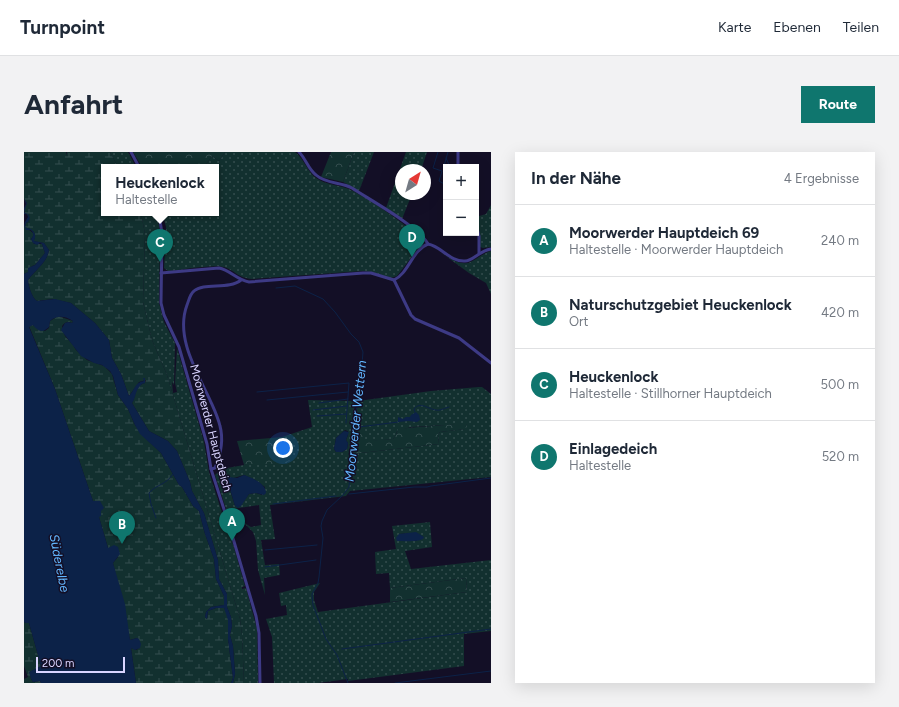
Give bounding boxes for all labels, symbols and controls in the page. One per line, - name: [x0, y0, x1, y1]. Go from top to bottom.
- text: Turnpoint: [20, 16, 105, 39]
- text: Karte: [718, 19, 751, 36]
- text: Ebenen: [773, 19, 821, 36]
- text: Teilen: [843, 19, 879, 36]
- button: Route: [801, 86, 875, 123]
- text: Anfahrt: [24, 87, 123, 121]
- popup: [101, 164, 219, 216]
- north arrow: [395, 164, 431, 200]
- map controls: [443, 164, 479, 236]
- button: +: [443, 164, 479, 200]
- text: In der Nähe: [531, 168, 621, 188]
- text: 4 Ergebnisse: [784, 171, 859, 186]
- text: Heuckenlock: [115, 174, 205, 192]
- text: Haltestelle: [115, 192, 177, 207]
- button: −: [443, 200, 479, 236]
- pin: D: [399, 224, 425, 257]
- text: Moorwerder Hauptdeich 69: [569, 224, 759, 242]
- pin: C: [147, 229, 173, 262]
- text: A: [539, 233, 549, 248]
- text: 240 m: [821, 233, 859, 248]
- text: Haltestelle · Moorwerder Hauptdeich: [569, 242, 783, 257]
- text: Naturschutzgebiet Heuckenlock: [569, 296, 792, 314]
- text: B: [540, 305, 548, 320]
- text: 420 m: [821, 305, 859, 320]
- text: Ort: [569, 314, 588, 329]
- water label: Moorwerder Wettern: [342, 359, 369, 483]
- street label: Moorwerder Hauptdeich: [187, 363, 235, 494]
- text: Heuckenlock: [569, 368, 658, 386]
- text: C: [539, 377, 549, 392]
- text: 500 m: [821, 377, 859, 392]
- text: Haltestelle · Stillhorner Hauptdeich: [569, 386, 772, 401]
- your location: [273, 438, 293, 458]
- text: Einlagedeich: [569, 440, 657, 458]
- text: D: [539, 449, 549, 464]
- text: 520 m: [822, 449, 859, 464]
- text: Haltestelle: [569, 458, 631, 473]
- pin: A: [219, 508, 245, 541]
- pin: B: [109, 511, 135, 544]
- water label: Süderelbe: [47, 533, 73, 594]
- scale bar: [36, 655, 125, 674]
- text: 200 m: [42, 657, 74, 670]

